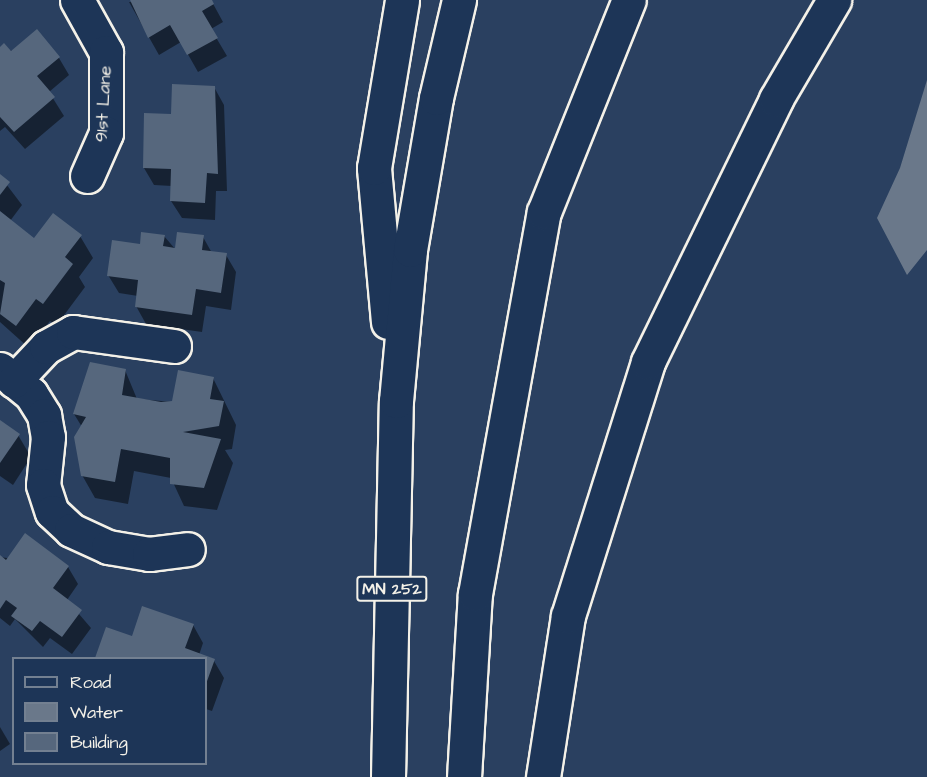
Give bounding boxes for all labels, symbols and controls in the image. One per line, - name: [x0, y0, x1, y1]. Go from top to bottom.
- street label: 91st Lane: [91, 65, 117, 143]
- road number: MN 252: [356, 576, 428, 602]
- legend: [12, 657, 207, 765]
- text: Road: [70, 670, 111, 695]
- text: Water: [70, 700, 123, 725]
- text: Building: [70, 730, 128, 755]

